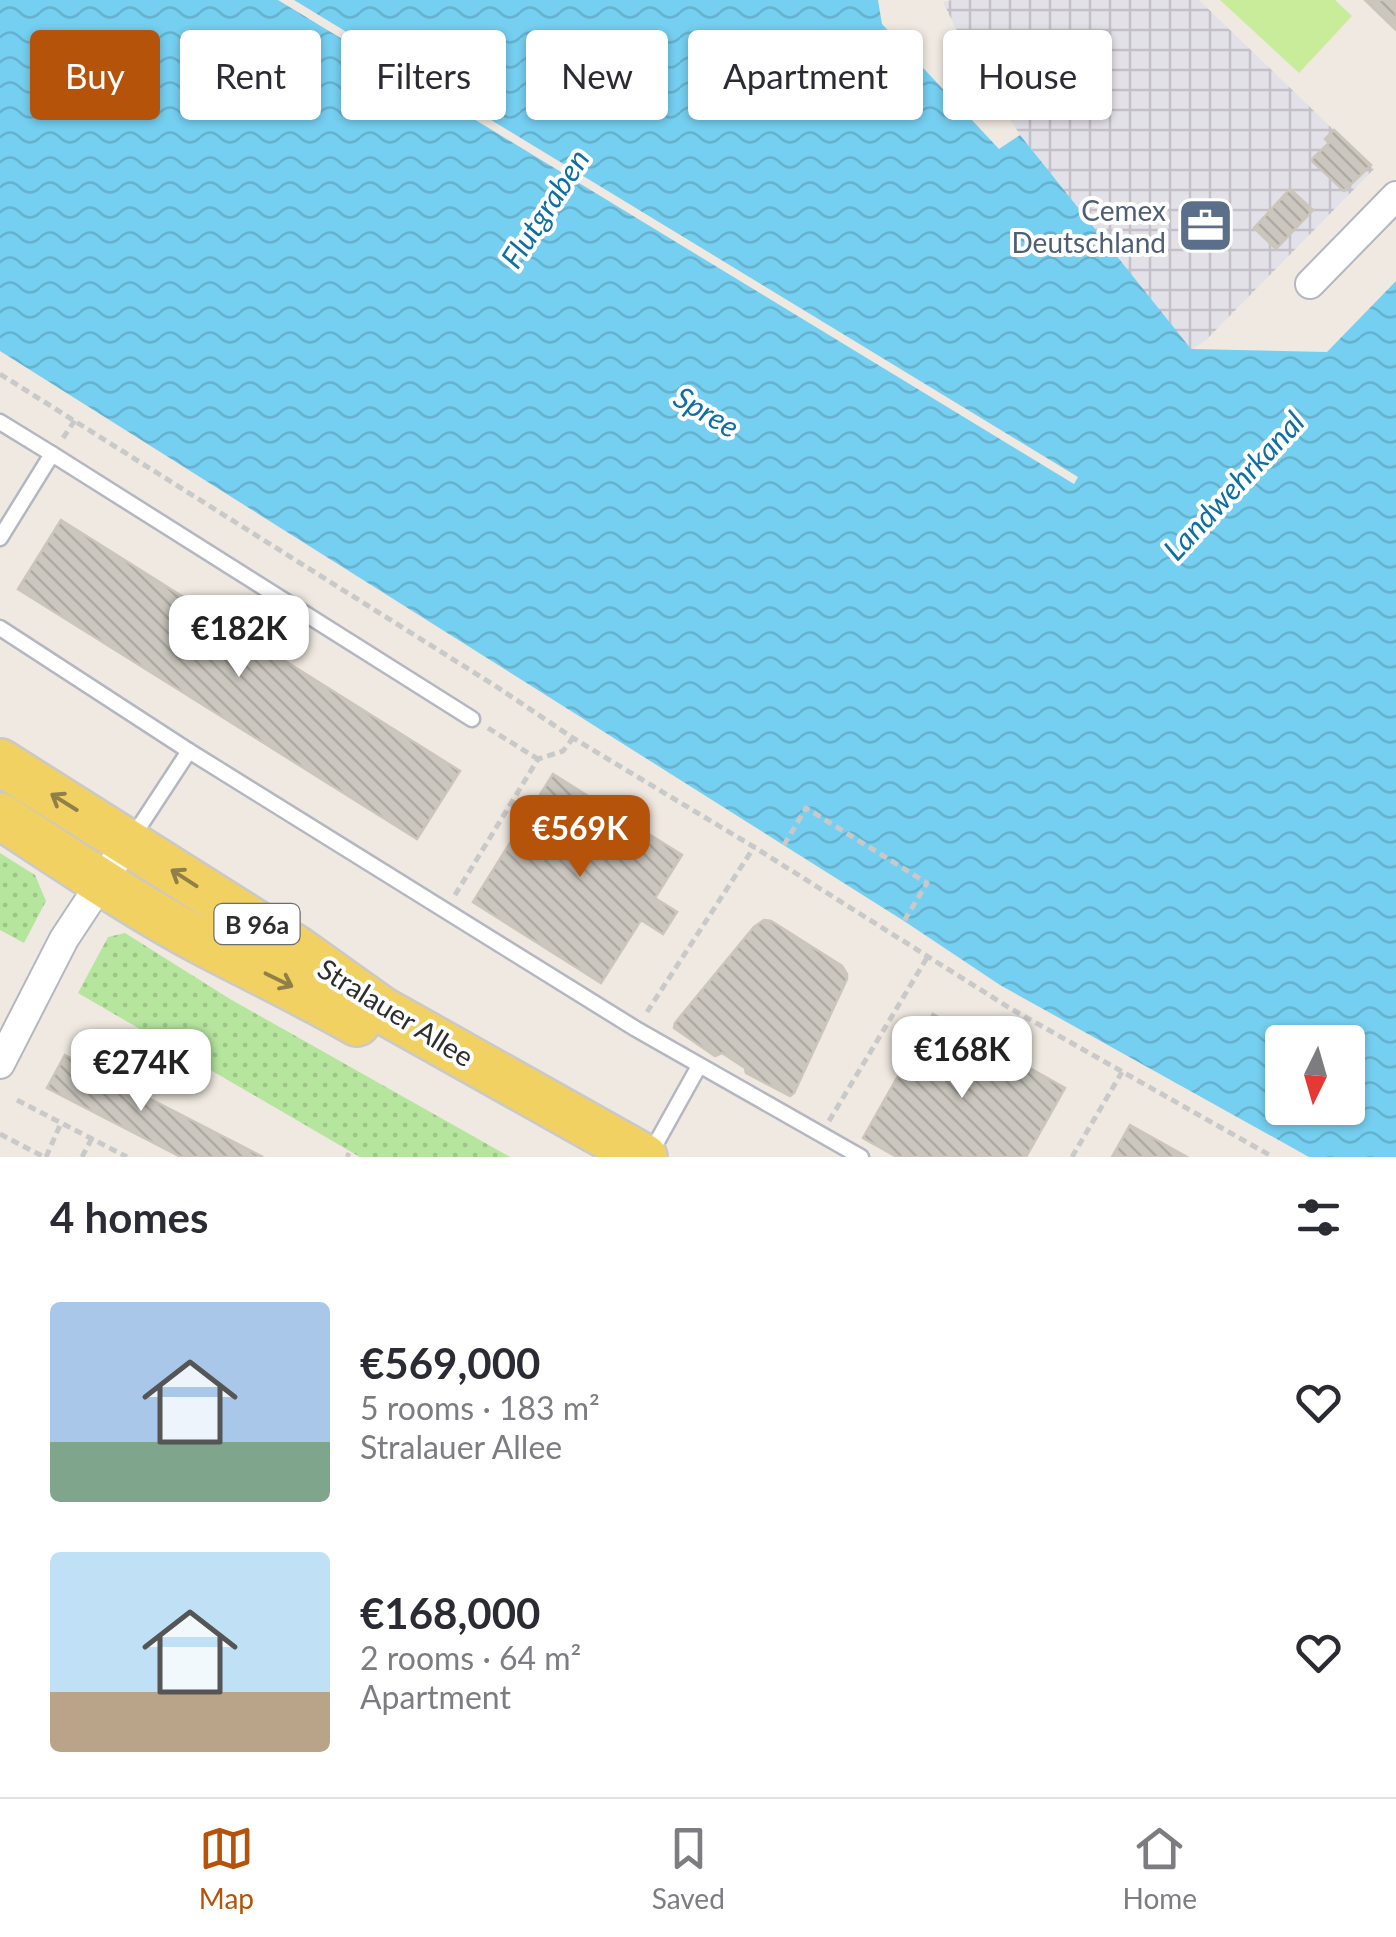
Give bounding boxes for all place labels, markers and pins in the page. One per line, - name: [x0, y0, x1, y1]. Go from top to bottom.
- place label: Cemex Deutschland: [1012, 193, 1166, 259]
- office icon: Cemex Deutschland: [1175, 196, 1235, 256]
- pin: €182K: [169, 595, 309, 680]
- pin: €569K: [510, 795, 650, 880]
- pin: €168K: [892, 1016, 1032, 1101]
- pin: €274K: [71, 1029, 211, 1114]

